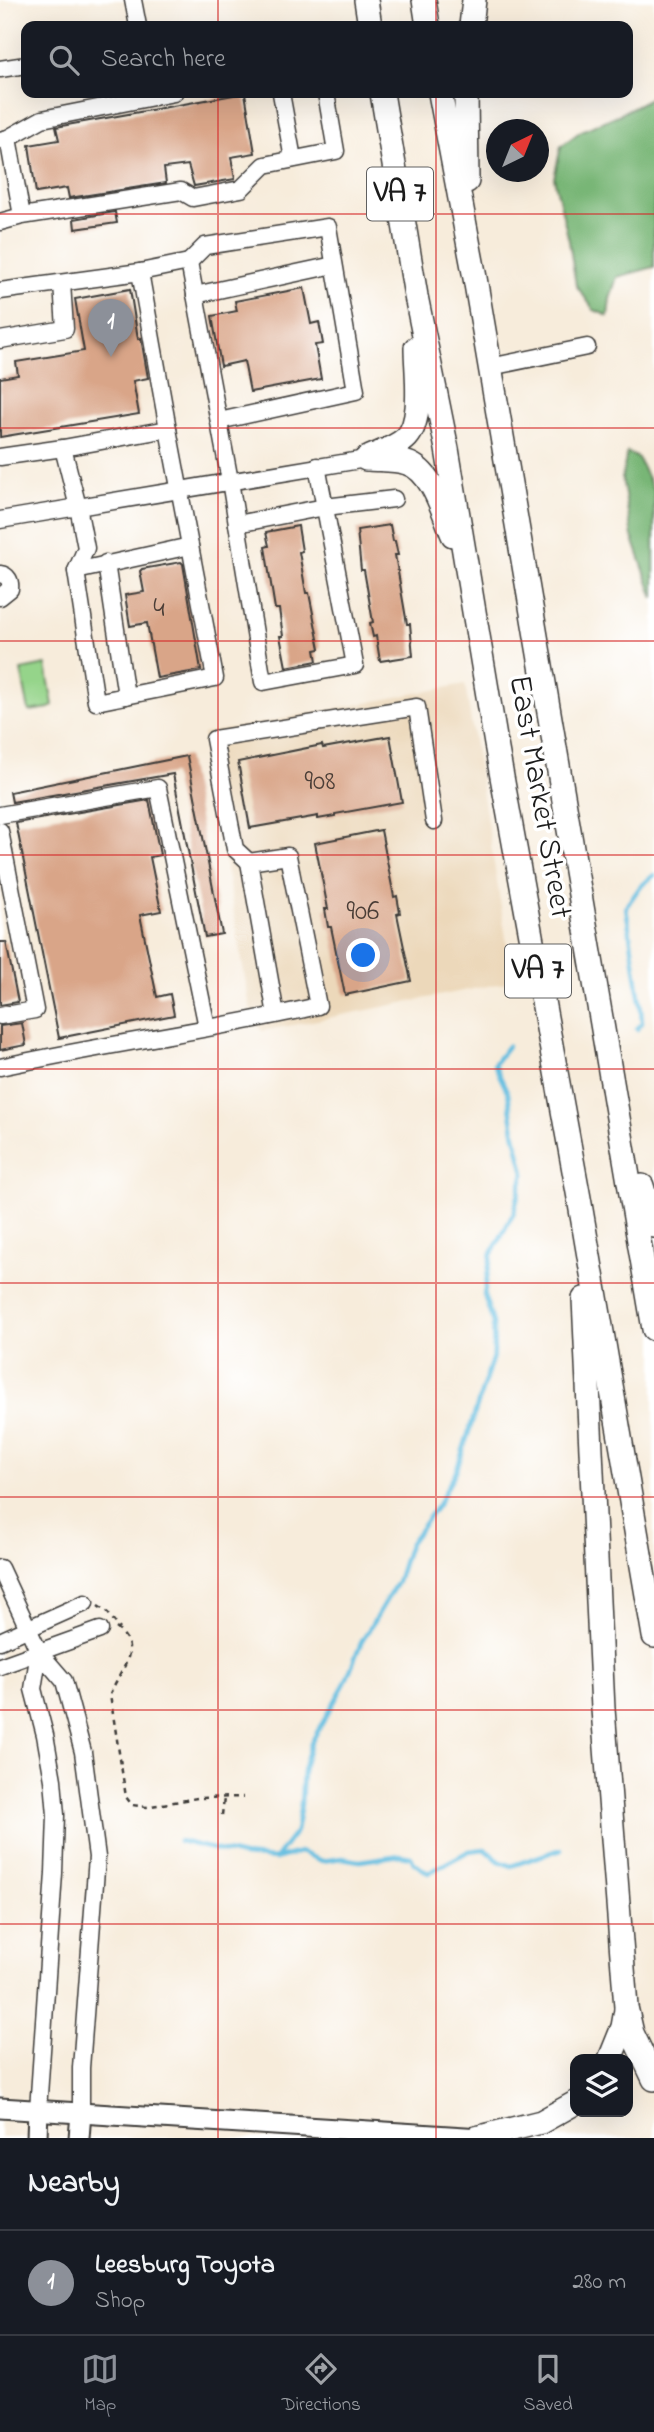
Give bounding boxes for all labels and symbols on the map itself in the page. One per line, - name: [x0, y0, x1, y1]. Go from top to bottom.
- north arrow: [486, 119, 549, 182]
- road number: VA 7: [367, 168, 433, 220]
- pin: 1: [88, 299, 134, 357]
- house number: 4: [153, 589, 165, 630]
- street label: East Market Street: [494, 672, 584, 922]
- house number: 908: [304, 762, 336, 803]
- house number: 906: [347, 892, 379, 933]
- your location: [346, 938, 380, 972]
- road number: VA 7: [505, 945, 571, 998]

